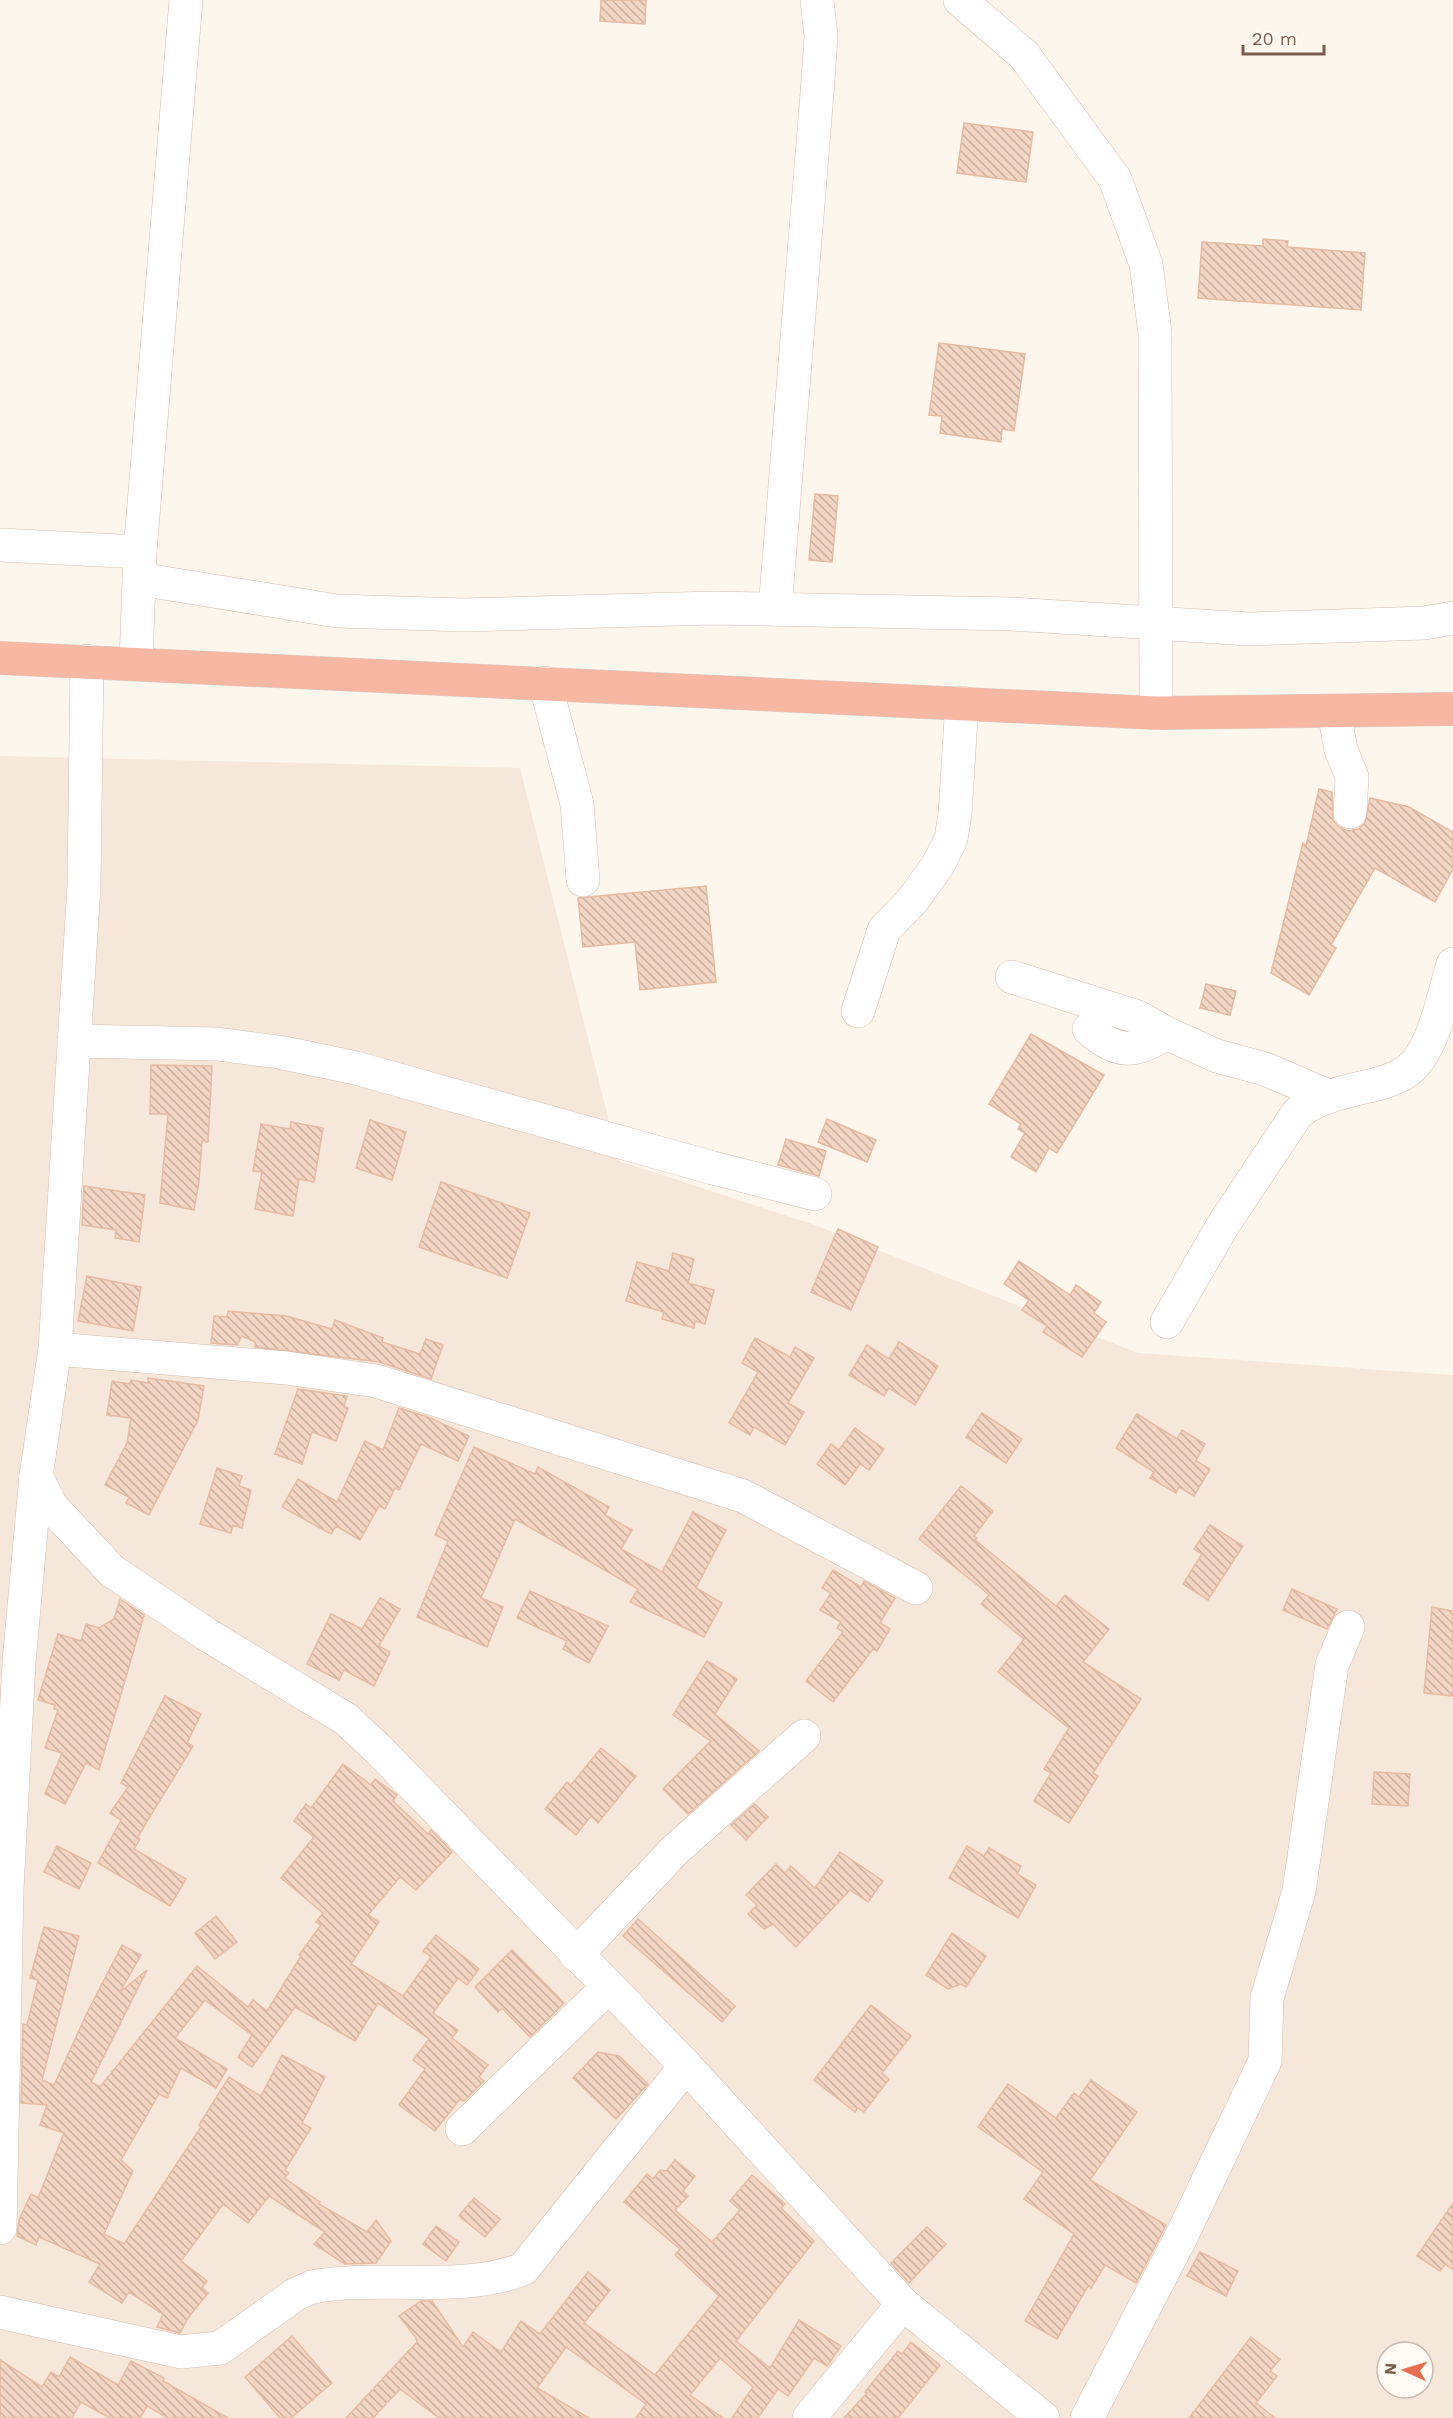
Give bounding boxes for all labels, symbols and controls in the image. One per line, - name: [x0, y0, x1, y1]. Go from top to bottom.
- scale bar: [1243, 18, 1324, 56]
- text: 20 m: [1252, 28, 1297, 49]
- north arrow: [1375, 2340, 1435, 2400]
- text: N: [1381, 2362, 1400, 2376]

